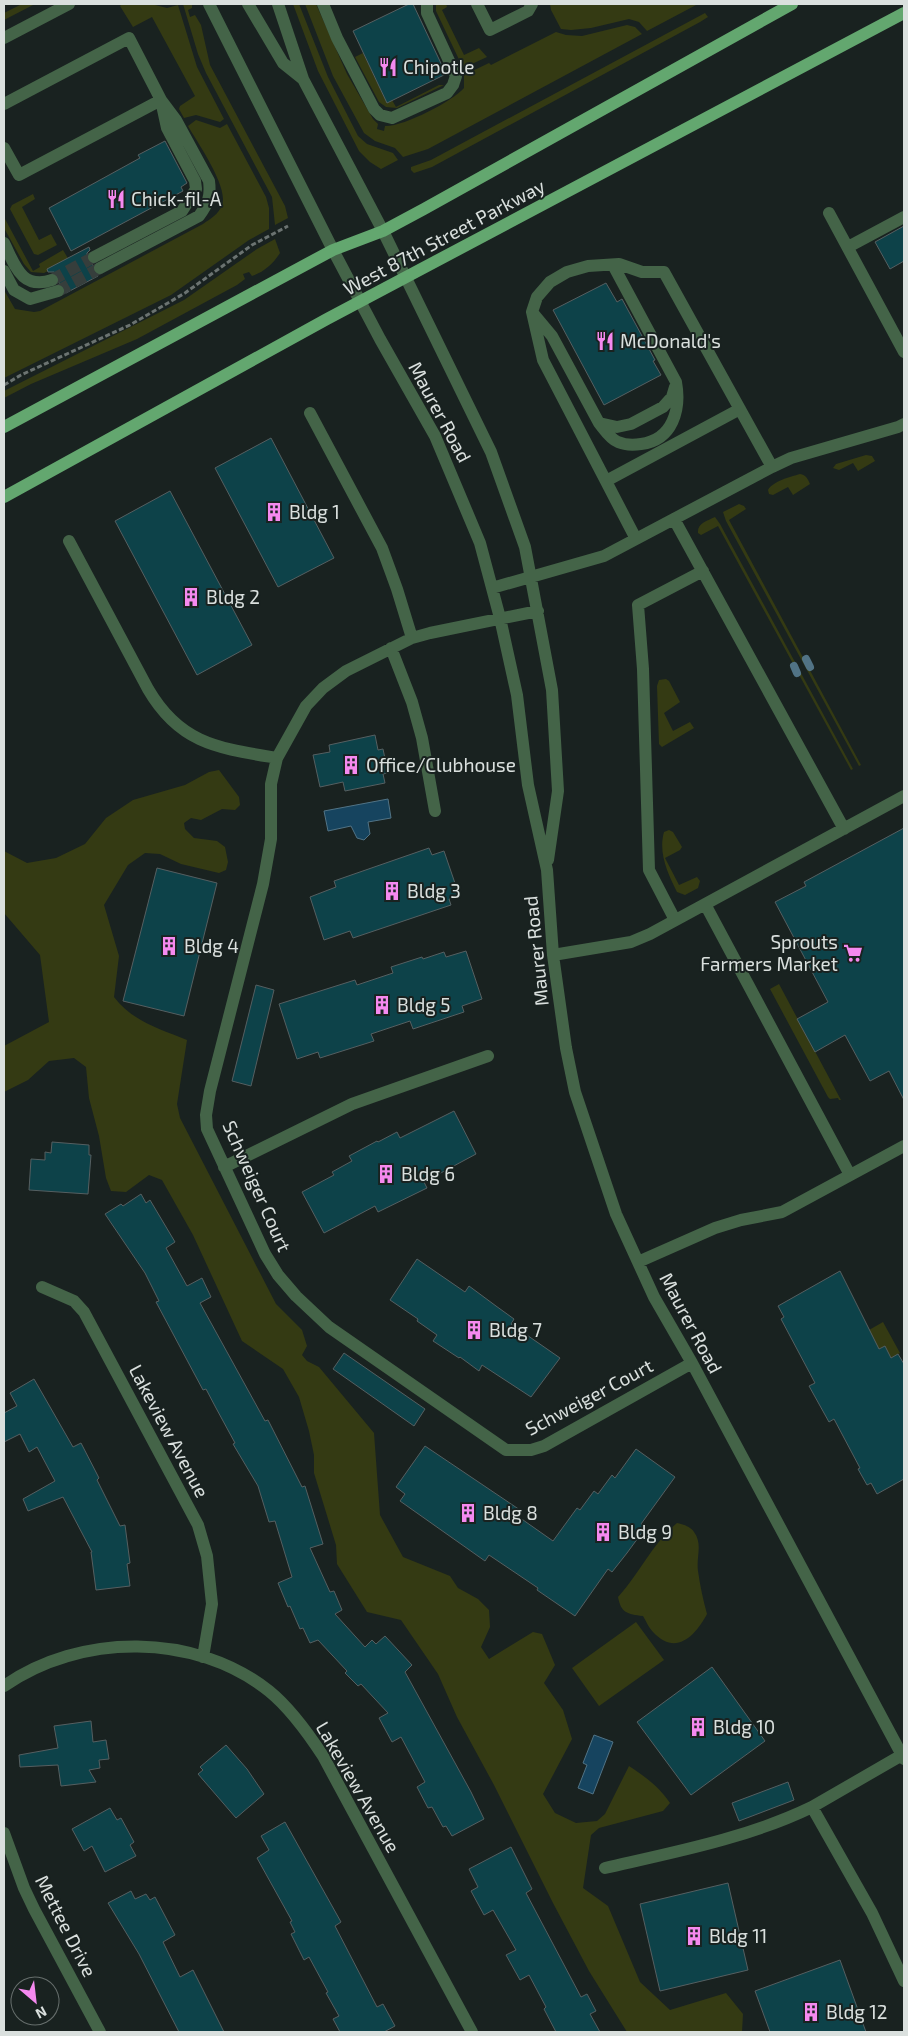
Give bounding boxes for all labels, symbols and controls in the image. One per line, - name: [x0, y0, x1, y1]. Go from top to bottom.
- place label: Chipotle: [403, 55, 474, 78]
- restaurant icon: Chipotle: [377, 56, 399, 78]
- street label: West 87th Street Parkway: [339, 174, 548, 299]
- place label: Chick-fil-A: [131, 187, 222, 210]
- restaurant icon: Chick-fil-A: [105, 188, 127, 210]
- place label: McDonald's: [620, 329, 721, 352]
- restaurant icon: McDonald's: [594, 330, 616, 352]
- street label: Maurer Road: [404, 357, 477, 466]
- place label: Bldg 1: [289, 500, 340, 523]
- building icon: Bldg 1: [263, 501, 285, 523]
- place label: Bldg 2: [206, 585, 260, 608]
- building icon: Bldg 2: [180, 586, 202, 608]
- place label: Office/Clubhouse: [366, 753, 516, 776]
- building icon: Office/Clubhouse: [340, 754, 362, 776]
- place label: Bldg 3: [407, 879, 461, 902]
- building icon: Bldg 3: [381, 880, 403, 902]
- street label: Maurer Road: [518, 895, 553, 1007]
- place label: Sprouts Farmers Market: [700, 930, 838, 975]
- place label: Bldg 4: [184, 934, 239, 957]
- building icon: Bldg 4: [158, 935, 180, 957]
- supermarket icon: Sprouts Farmers Market: [842, 942, 864, 964]
- place label: Bldg 5: [397, 993, 450, 1016]
- building icon: Bldg 5: [371, 994, 393, 1016]
- street label: Schweiger Court: [218, 1117, 297, 1255]
- place label: Bldg 6: [401, 1162, 455, 1185]
- building icon: Bldg 6: [375, 1163, 397, 1185]
- street label: Maurer Road: [655, 1268, 728, 1377]
- place label: Bldg 7: [489, 1318, 542, 1341]
- building icon: Bldg 7: [463, 1319, 485, 1341]
- street label: Schweiger Court: [521, 1353, 656, 1440]
- street label: Lakeview Avenue: [125, 1360, 214, 1501]
- place label: Bldg 8: [483, 1501, 538, 1524]
- building icon: Bldg 8: [457, 1502, 479, 1524]
- place label: Bldg 9: [618, 1520, 672, 1543]
- building icon: Bldg 9: [592, 1521, 614, 1543]
- place label: Bldg 10: [713, 1715, 775, 1738]
- building icon: Bldg 10: [687, 1716, 709, 1738]
- street label: Lakeview Avenue: [312, 1717, 405, 1856]
- street label: Mettee Drive: [31, 1871, 102, 1980]
- place label: Bldg 11: [709, 1924, 767, 1947]
- building icon: Bldg 11: [683, 1925, 705, 1947]
- north arrow: [10, 1976, 60, 2026]
- place label: Bldg 12: [826, 2000, 887, 2023]
- building icon: Bldg 12: [800, 2001, 822, 2023]
- text: N: [33, 2003, 50, 2023]

